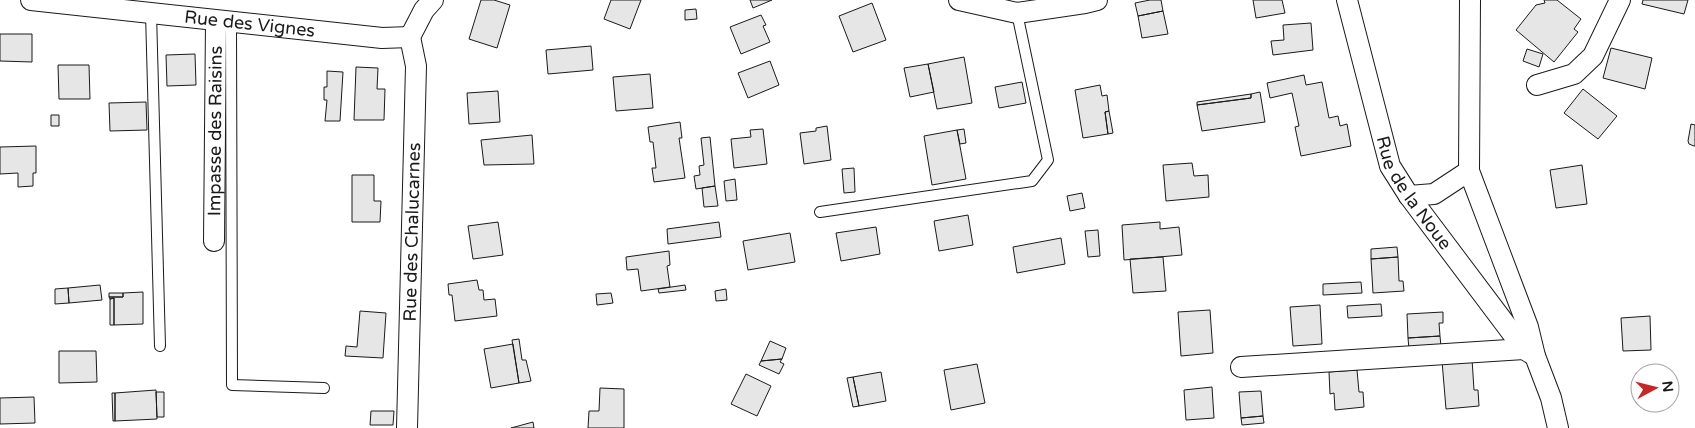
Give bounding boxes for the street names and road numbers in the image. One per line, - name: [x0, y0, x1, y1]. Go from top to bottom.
- street label: Rue des Vignes: [183, 6, 316, 42]
- street label: Impasse des Raisins: [203, 46, 227, 216]
- street label: Rue de la Noue: [1372, 133, 1456, 254]
- street label: Rue des Chalucarnes: [399, 142, 425, 322]

